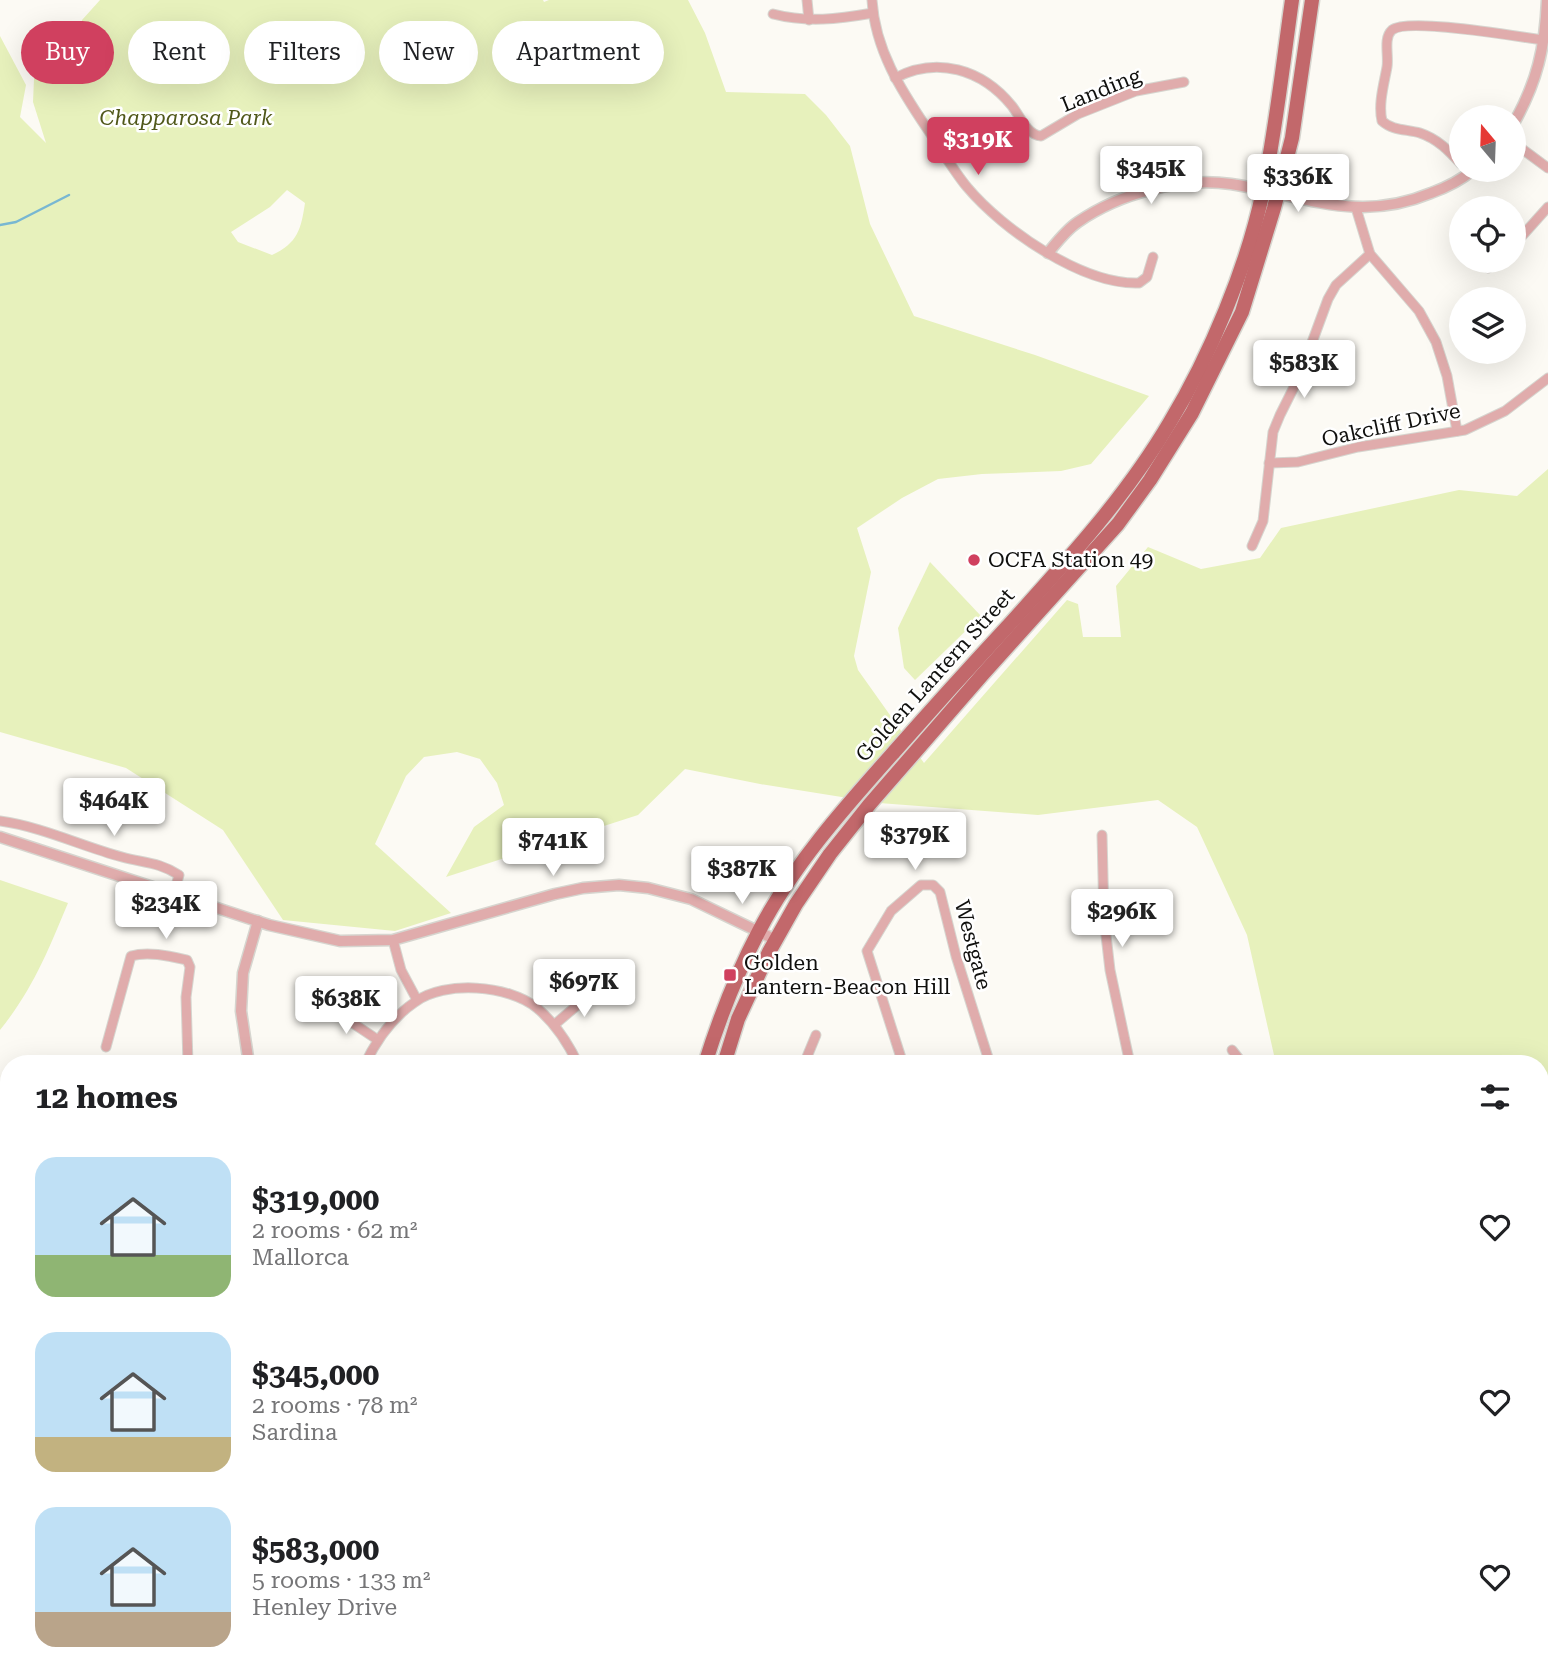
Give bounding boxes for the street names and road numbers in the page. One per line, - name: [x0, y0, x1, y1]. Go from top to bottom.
- street label: Landing: [1058, 63, 1144, 117]
- street label: Oakcliff Drive: [1320, 399, 1462, 451]
- street label: Golden Lantern Street: [851, 583, 1019, 767]
- street label: Westgate: [950, 898, 996, 992]

